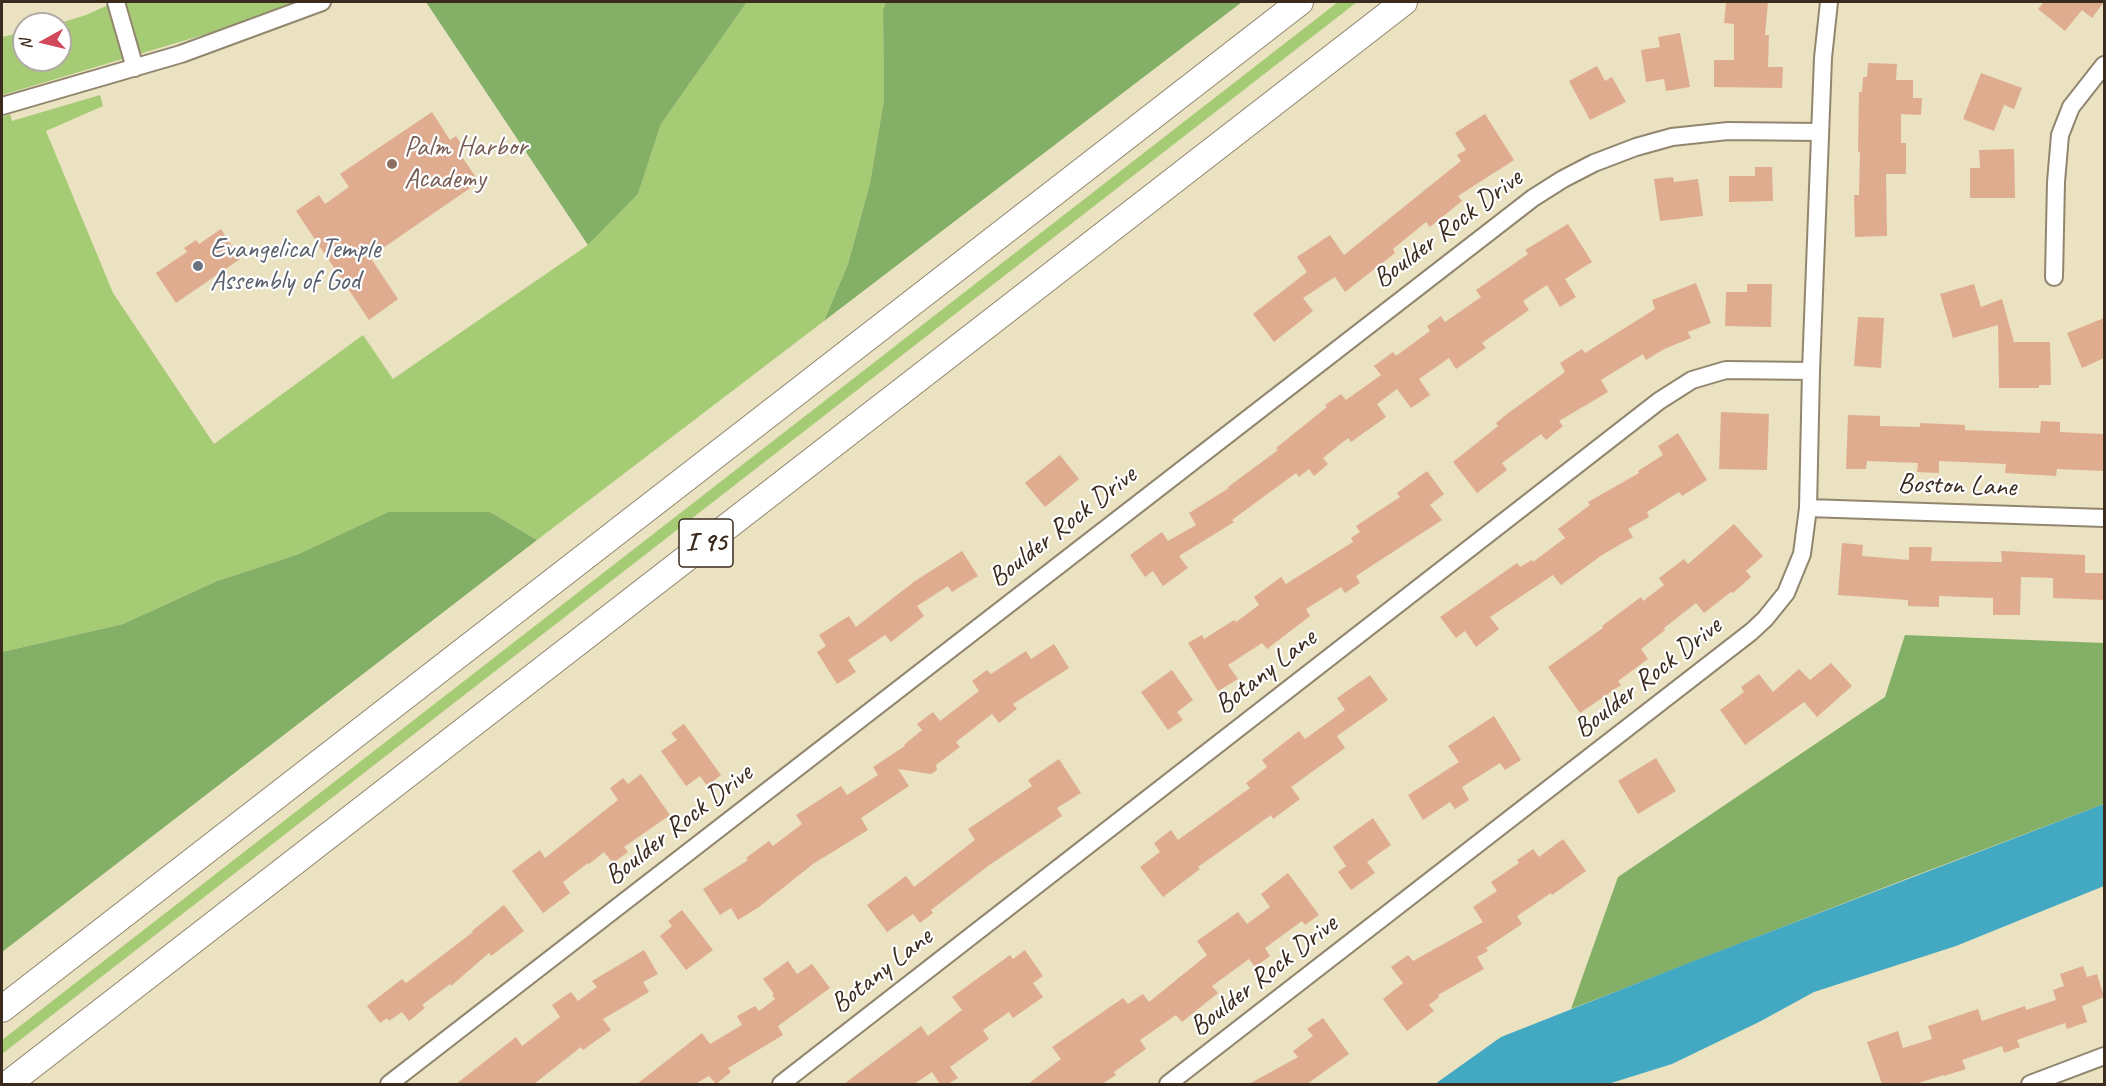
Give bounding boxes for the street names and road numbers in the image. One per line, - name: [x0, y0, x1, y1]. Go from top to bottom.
- street label: Boulder Rock Drive: [1367, 162, 1529, 296]
- street label: Boulder Rock Drive: [982, 459, 1144, 595]
- street label: Boston Lane: [1897, 467, 2017, 505]
- road number: I 95: [679, 519, 733, 567]
- street label: Boulder Rock Drive: [1567, 610, 1729, 746]
- street label: Botany Lane: [1208, 622, 1324, 722]
- street label: Boulder Rock Drive: [598, 757, 760, 893]
- street label: Boulder Rock Drive: [1183, 908, 1345, 1044]
- street label: Botany Lane: [824, 921, 940, 1021]

